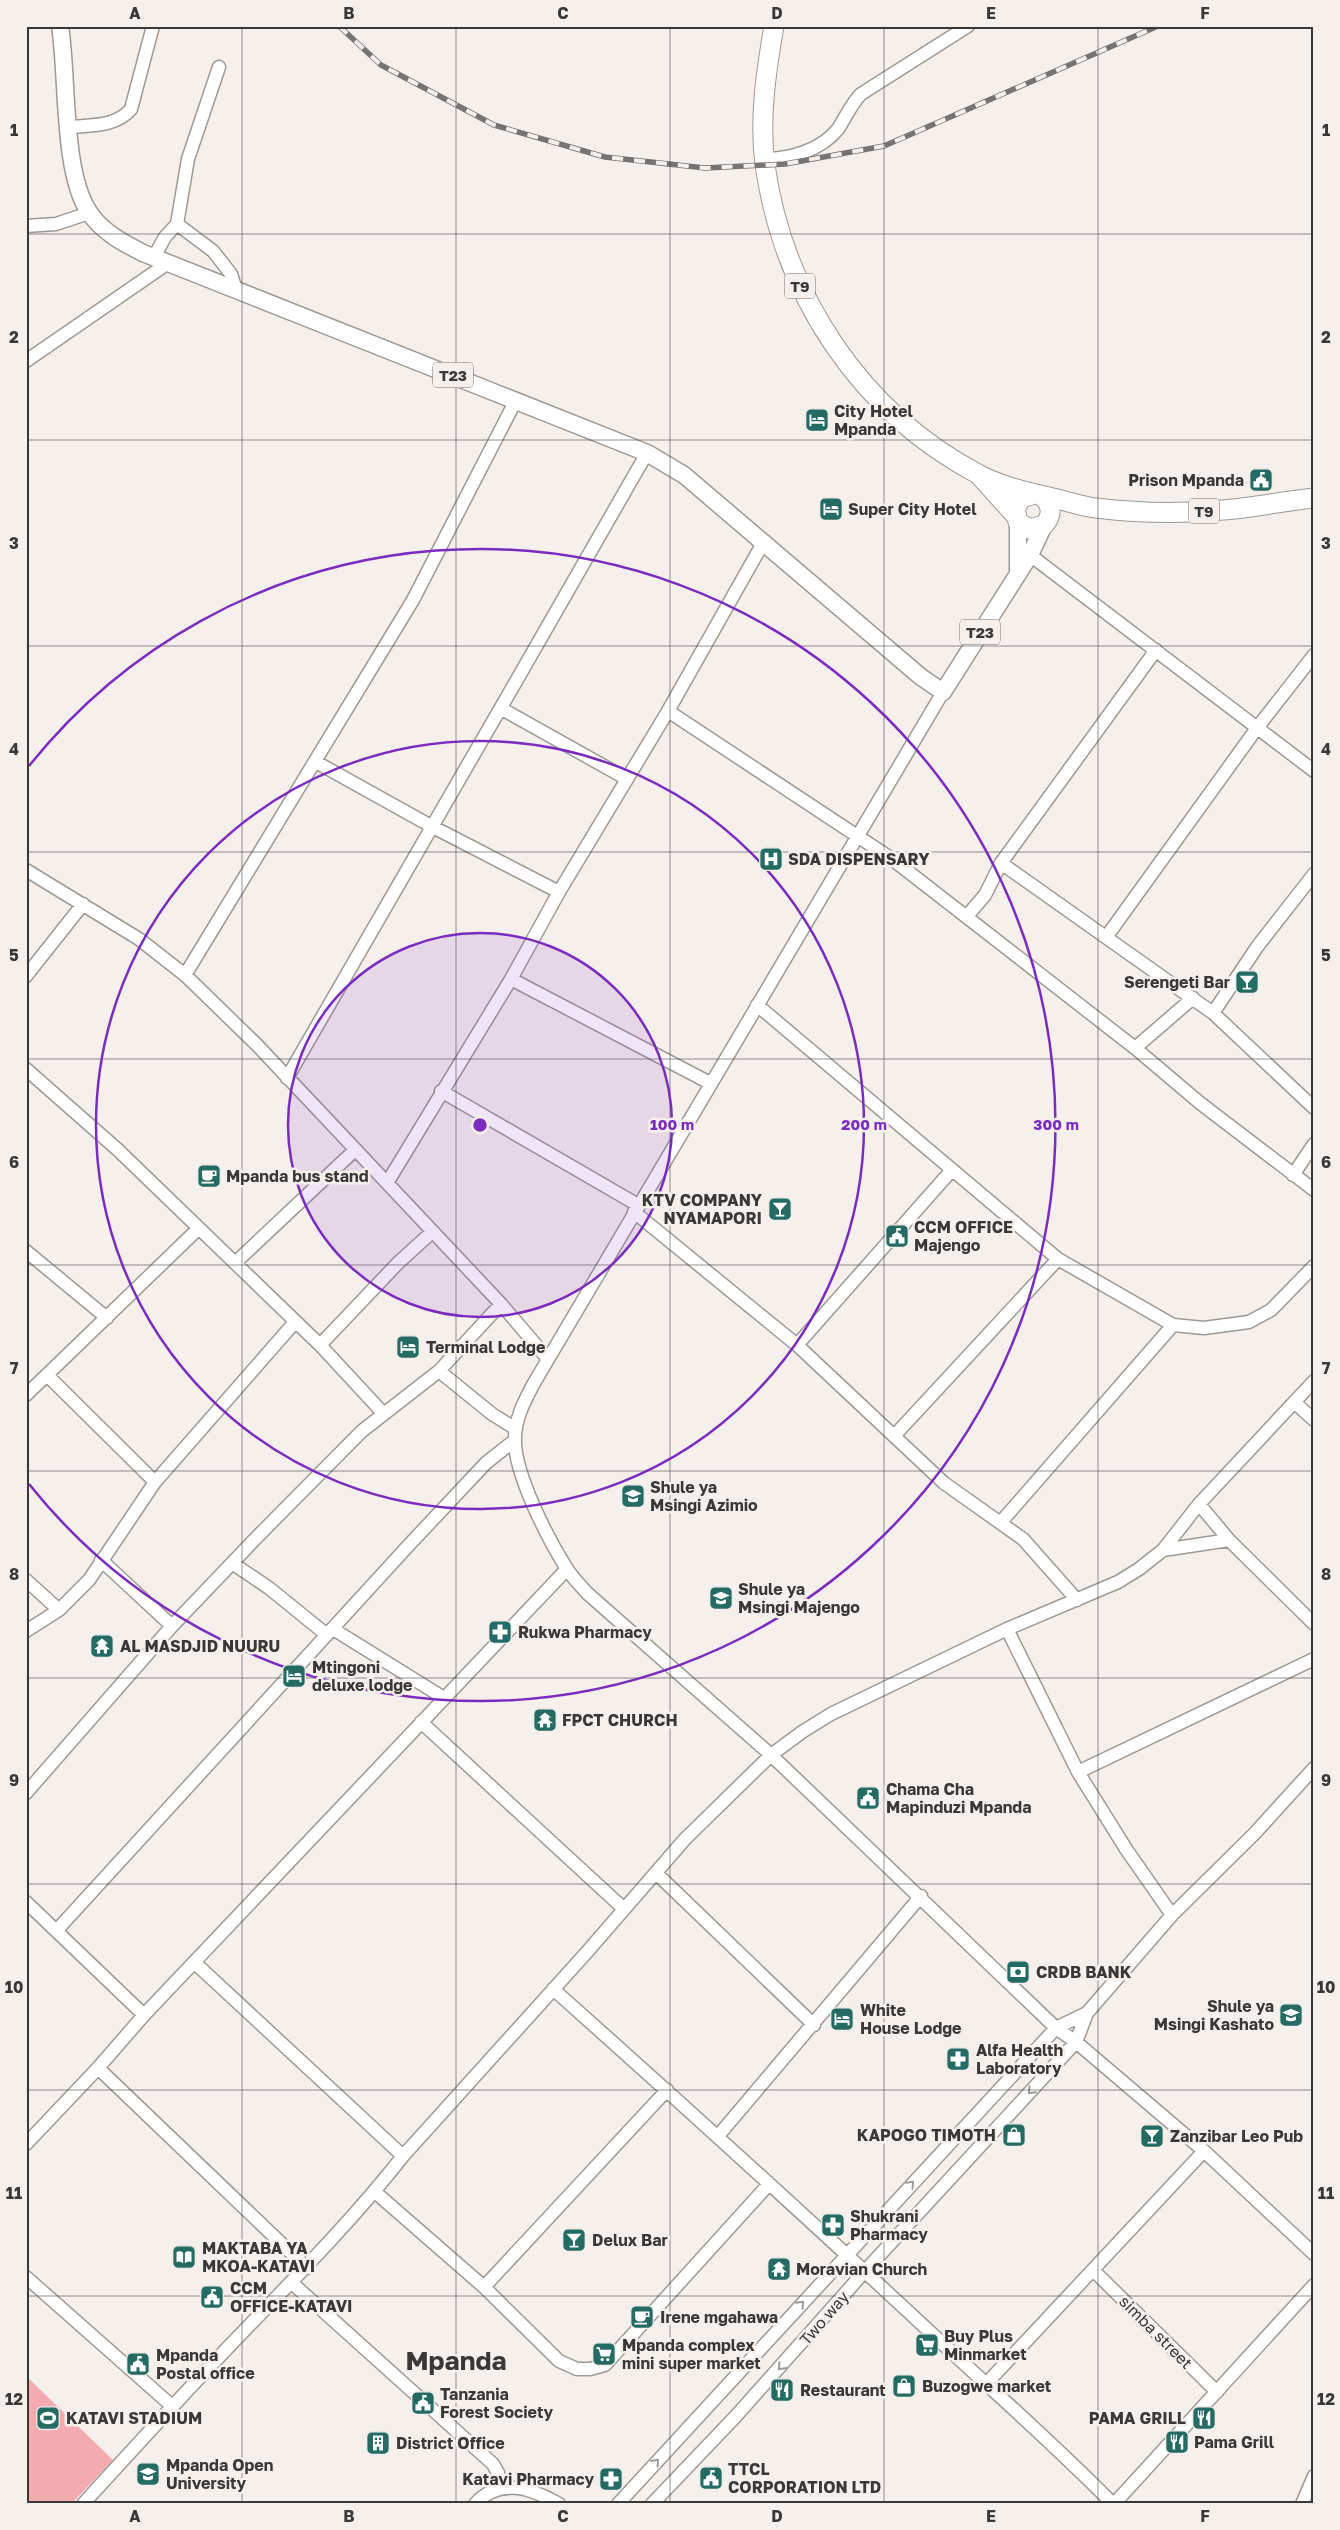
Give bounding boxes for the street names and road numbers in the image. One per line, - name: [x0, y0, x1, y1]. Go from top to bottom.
- road number: T9: [785, 274, 815, 298]
- road number: T23: [433, 362, 473, 388]
- road number: T9: [1189, 498, 1219, 524]
- road number: T23: [960, 620, 1000, 644]
- street label: Two way: [795, 2287, 853, 2349]
- street label: simba street: [1115, 2291, 1197, 2373]

